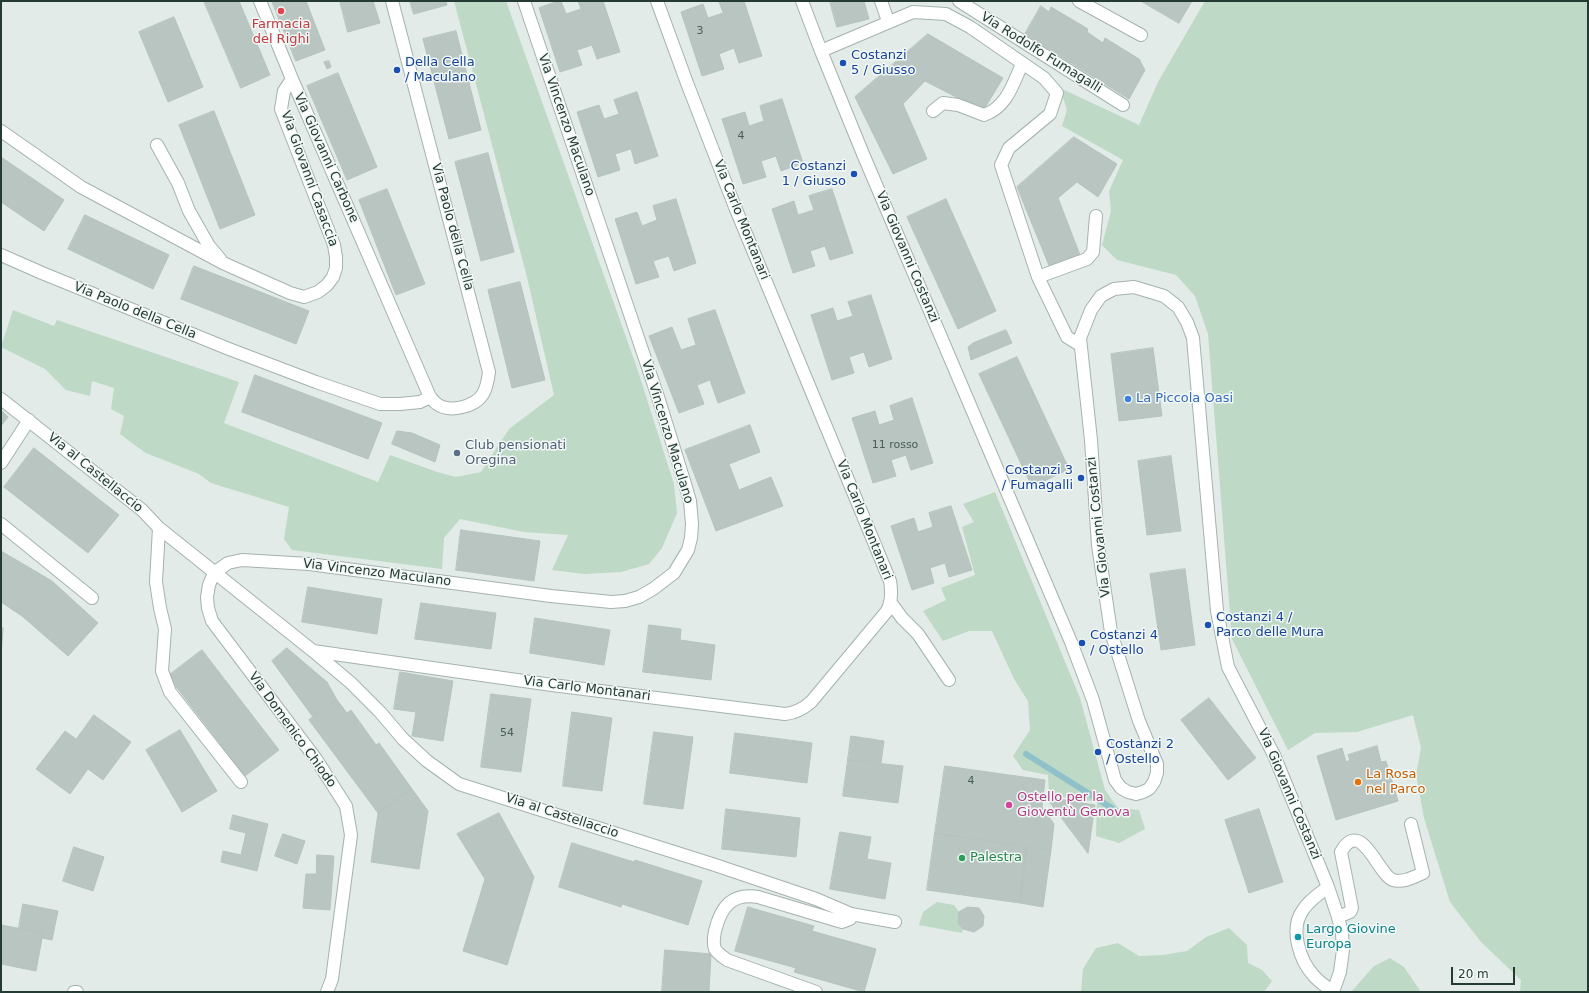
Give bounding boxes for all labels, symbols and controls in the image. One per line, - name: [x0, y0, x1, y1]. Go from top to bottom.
- marker: Farmacia del Righi: [276, 6, 286, 16]
- street label: Via Rodolfo Fumagalli: [978, 9, 1104, 97]
- place label: Farmacia del Righi: [252, 17, 310, 48]
- house number: 3: [697, 24, 703, 38]
- place label: Costanzi 5 / Giusso: [851, 48, 915, 79]
- street label: Via Vincenzo Maculano: [534, 52, 598, 198]
- place label: Della Cella / Maculano: [405, 55, 476, 86]
- marker: Costanzi 5 / Giusso: [838, 58, 848, 68]
- marker: Della Cella / Maculano: [392, 65, 402, 75]
- street label: Via Giovanni Carbone: [290, 91, 362, 225]
- street label: Via Giovanni Casaccia: [277, 109, 341, 249]
- house number: 4: [738, 129, 744, 143]
- street label: Via Carlo Montanari: [710, 158, 772, 282]
- place label: Costanzi 1 / Giusso: [782, 159, 846, 190]
- street label: Via Paolo della Cella: [428, 162, 476, 292]
- marker: Costanzi 1 / Giusso: [849, 169, 859, 179]
- street label: Via Giovanni Costanzi: [872, 189, 942, 325]
- street label: Via Paolo della Cella: [71, 279, 199, 343]
- street label: Via Vincenzo Maculano: [638, 358, 696, 506]
- place label: La Piccola Oasi: [1136, 391, 1233, 407]
- marker: La Piccola Oasi: [1123, 394, 1133, 404]
- street label: Via al Castellaccio: [44, 430, 146, 516]
- place label: Club pensionati Oregina: [465, 438, 566, 469]
- house number: 11 rosso: [872, 438, 918, 452]
- marker: Club pensionati Oregina: [452, 448, 462, 458]
- street label: Via Giovanni Costanzi: [1084, 456, 1114, 598]
- street label: Via Carlo Montanari: [833, 458, 895, 582]
- place label: Costanzi 3 / Fumagalli: [1002, 463, 1073, 494]
- marker: Costanzi 3 / Fumagalli: [1076, 473, 1086, 483]
- street label: Via Vincenzo Maculano: [302, 556, 452, 590]
- place label: Costanzi 4 / Parco delle Mura: [1216, 610, 1324, 641]
- marker: Costanzi 4 / Parco delle Mura: [1203, 620, 1213, 630]
- place label: Costanzi 4 / Ostello: [1090, 628, 1158, 659]
- marker: Costanzi 4 / Ostello: [1077, 638, 1087, 648]
- street label: Via Domenico Chiodo: [245, 669, 339, 791]
- street label: Via Carlo Montanari: [523, 673, 651, 705]
- house number: 54: [500, 726, 514, 740]
- street label: Via Giovanni Costanzi: [1254, 726, 1324, 862]
- place label: Costanzi 2 / Ostello: [1106, 737, 1174, 768]
- marker: Costanzi 2 / Ostello: [1093, 747, 1103, 757]
- place label: La Rosa nel Parco: [1366, 767, 1425, 798]
- house number: 4: [968, 774, 974, 788]
- marker: La Rosa nel Parco: [1353, 777, 1363, 787]
- street label: Via al Castellaccio: [503, 790, 621, 842]
- place label: Ostello per la Gioventù Genova: [1017, 790, 1130, 821]
- marker: Ostello per la Gioventù Genova: [1004, 800, 1014, 810]
- place label: Palestra: [970, 850, 1022, 866]
- marker: Palestra: [957, 853, 967, 863]
- place label: Largo Giovine Europa: [1306, 922, 1396, 953]
- marker: Largo Giovine Europa: [1293, 932, 1303, 942]
- scale bar: [1453, 959, 1517, 985]
- text: 20 m: [1458, 967, 1489, 981]

